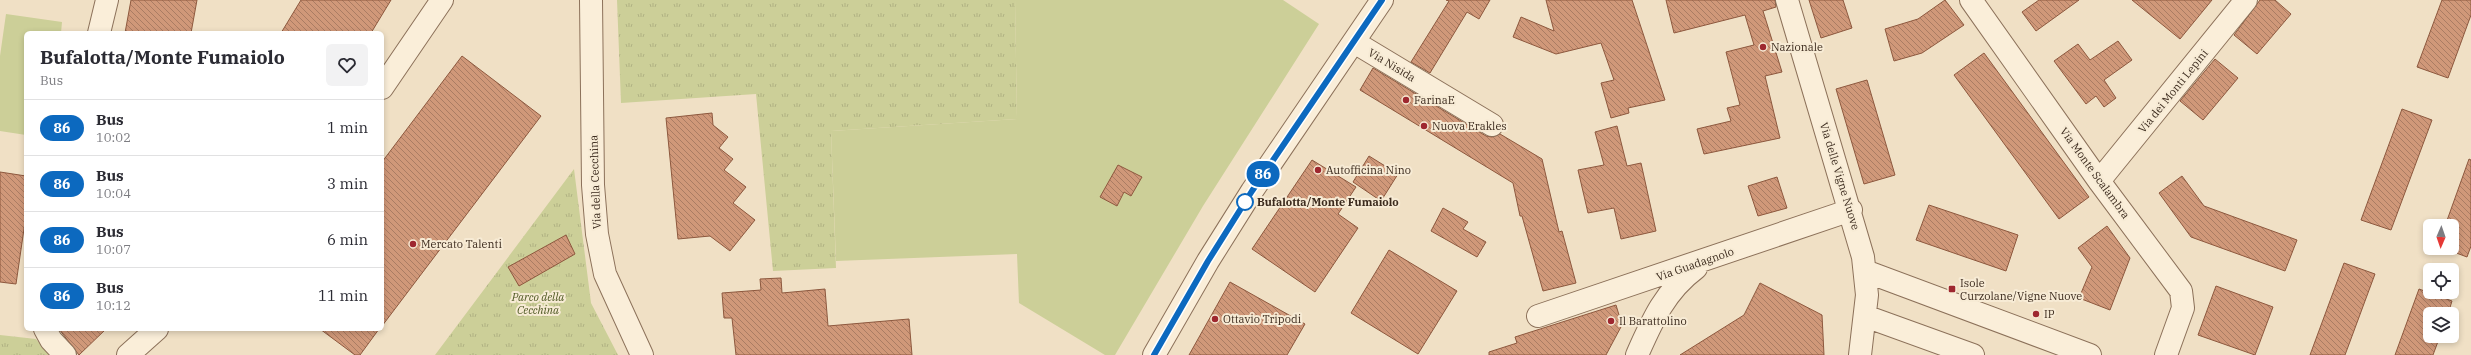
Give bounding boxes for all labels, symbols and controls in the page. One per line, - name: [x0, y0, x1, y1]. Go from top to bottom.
- place label: Nazionale: [1771, 40, 1823, 54]
- marker: Nazionale: [1758, 42, 1768, 52]
- button: heart: [326, 44, 368, 86]
- text: Bufalotta/Monte Fumaiolo: [40, 45, 285, 69]
- street label: Via Nisida: [1366, 45, 1418, 85]
- street label: Via dei Monti Lepini: [2135, 46, 2211, 136]
- text: Bus: [40, 72, 63, 89]
- place label: FarinaE: [1414, 93, 1455, 107]
- marker: FarinaE: [1401, 95, 1411, 105]
- text: Bus: [96, 110, 124, 129]
- text: 1 min: [327, 118, 368, 137]
- text: 86: [54, 119, 70, 137]
- place label: Nuova Erakles: [1432, 119, 1507, 133]
- street label: Via delle Vigne Nuove: [1817, 120, 1863, 232]
- marker: Nuova Erakles: [1419, 121, 1429, 131]
- street label: Via Monte Scalambra: [2057, 125, 2133, 221]
- text: 10:02: [96, 129, 131, 146]
- street label: Via della Cecchina: [586, 135, 604, 229]
- line badge: 86: [1245, 161, 1281, 187]
- place label: Autofficina Nino: [1326, 163, 1411, 177]
- text: 86: [1255, 165, 1271, 183]
- marker: Autofficina Nino: [1313, 165, 1323, 175]
- text: Bus: [96, 166, 124, 185]
- text: 3 min: [327, 174, 368, 193]
- text: 86: [54, 175, 70, 193]
- text: 10:04: [96, 185, 131, 202]
- marker: Bufalotta/Monte Fumaiolo: [1236, 193, 1254, 211]
- place label: Bufalotta/Monte Fumaiolo: [1257, 195, 1399, 209]
- north arrow: [2423, 219, 2459, 255]
- map controls: [2423, 219, 2459, 343]
- text: Bus: [96, 222, 124, 241]
- text: 6 min: [327, 230, 368, 249]
- text: 86: [54, 231, 70, 249]
- place label: Mercato Talenti: [421, 237, 502, 251]
- marker: Mercato Talenti: [408, 239, 418, 249]
- text: 10:07: [96, 241, 131, 258]
- street label: Via Guadagnolo: [1654, 244, 1736, 284]
- button: locate: [2423, 263, 2459, 299]
- place label: Isole Curzolane/Vigne Nuove: [1960, 276, 2082, 303]
- text: Bus: [96, 278, 124, 297]
- marker: Isole Curzolane/Vigne Nuove: [1947, 284, 1957, 294]
- text: 11 min: [318, 286, 368, 305]
- text: 86: [54, 287, 70, 305]
- park label: Parco della Cecchina: [511, 290, 564, 317]
- text: 10:12: [96, 297, 131, 314]
- place label: IP: [2044, 307, 2055, 321]
- button: layers: [2423, 307, 2459, 343]
- marker: IP: [2031, 309, 2041, 319]
- place label: Ottavio Tripodi: [1223, 312, 1302, 326]
- marker: Ottavio Tripodi: [1210, 314, 1220, 324]
- place label: Il Barattolino: [1619, 314, 1687, 328]
- marker: Il Barattolino: [1606, 316, 1616, 326]

